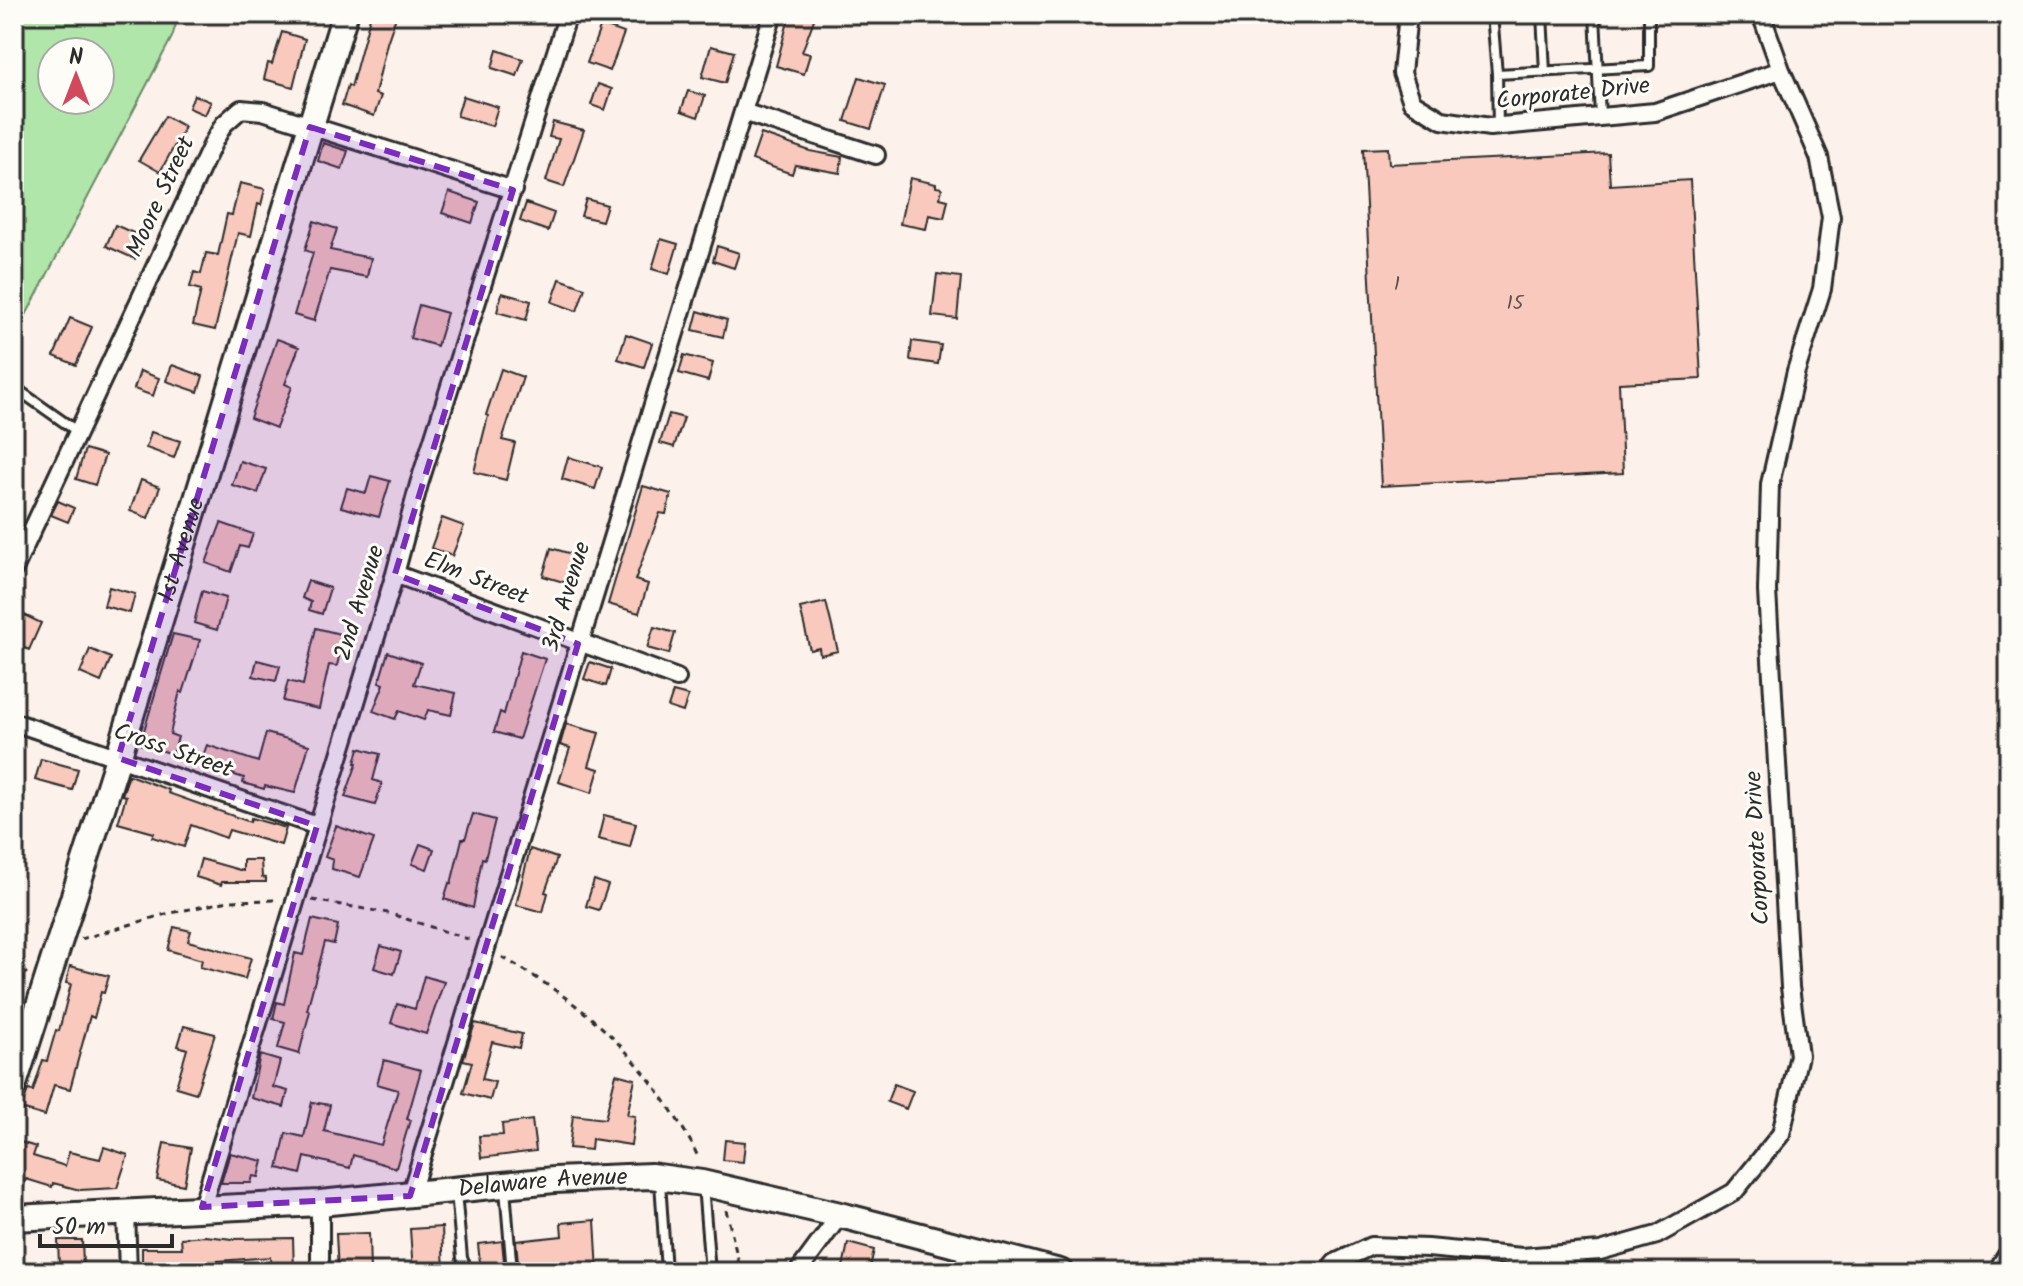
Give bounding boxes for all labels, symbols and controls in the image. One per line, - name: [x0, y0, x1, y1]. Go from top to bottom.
- north arrow: [36, 36, 116, 116]
- text: N: [69, 41, 83, 76]
- street label: Corporate Drive: [1494, 67, 1652, 121]
- street label: Moore Street: [116, 129, 206, 264]
- house number: 1: [1394, 269, 1400, 301]
- house number: 15: [1506, 288, 1525, 320]
- street label: 1st Avenue: [147, 492, 216, 607]
- street label: 3rd Avenue: [532, 537, 602, 657]
- street label: 2nd Avenue: [324, 540, 396, 666]
- street label: Elm Street: [418, 541, 535, 617]
- street label: Cross Street: [108, 712, 239, 790]
- street label: Corporate Drive: [1734, 770, 1782, 926]
- street label: Delaware Avenue: [456, 1157, 628, 1209]
- scale bar: [40, 1198, 172, 1248]
- text: 50 m: [52, 1208, 106, 1247]

